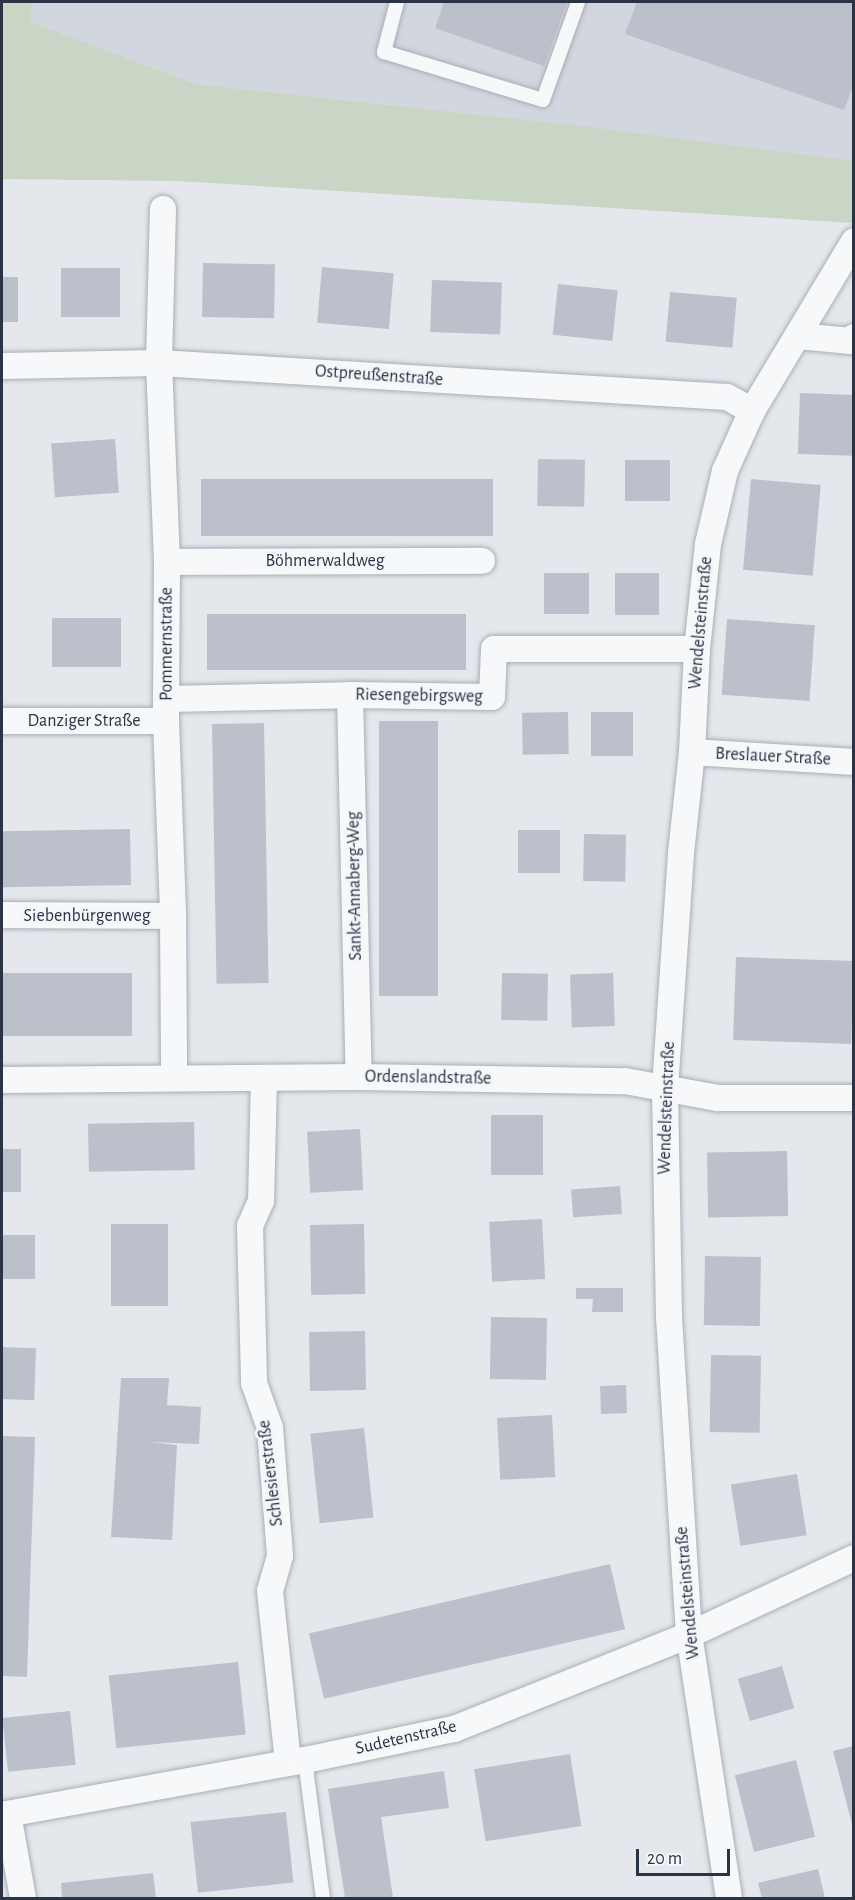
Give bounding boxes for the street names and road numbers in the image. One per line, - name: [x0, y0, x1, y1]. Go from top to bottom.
- street label: Ostpreußenstraße: [314, 361, 444, 391]
- street label: Böhmerwaldweg: [266, 550, 384, 572]
- street label: Wendelsteinstraße: [684, 555, 718, 691]
- street label: Pommernstraße: [156, 587, 178, 701]
- street label: Riesengebirgsweg: [355, 684, 483, 708]
- street label: Danziger Straße: [27, 710, 141, 732]
- street label: Breslauer Straße: [715, 743, 831, 771]
- street label: Sankt-Annaberg-Weg: [343, 811, 367, 961]
- street label: Siebenbürgenweg: [24, 905, 150, 927]
- street label: Wendelsteinstraße: [654, 1041, 680, 1175]
- street label: Ordenslandstraße: [365, 1066, 491, 1090]
- street label: Schlesierstraße: [254, 1419, 288, 1527]
- street label: Wendelsteinstraße: [671, 1525, 705, 1661]
- street label: Sudetenstraße: [353, 1716, 459, 1760]

